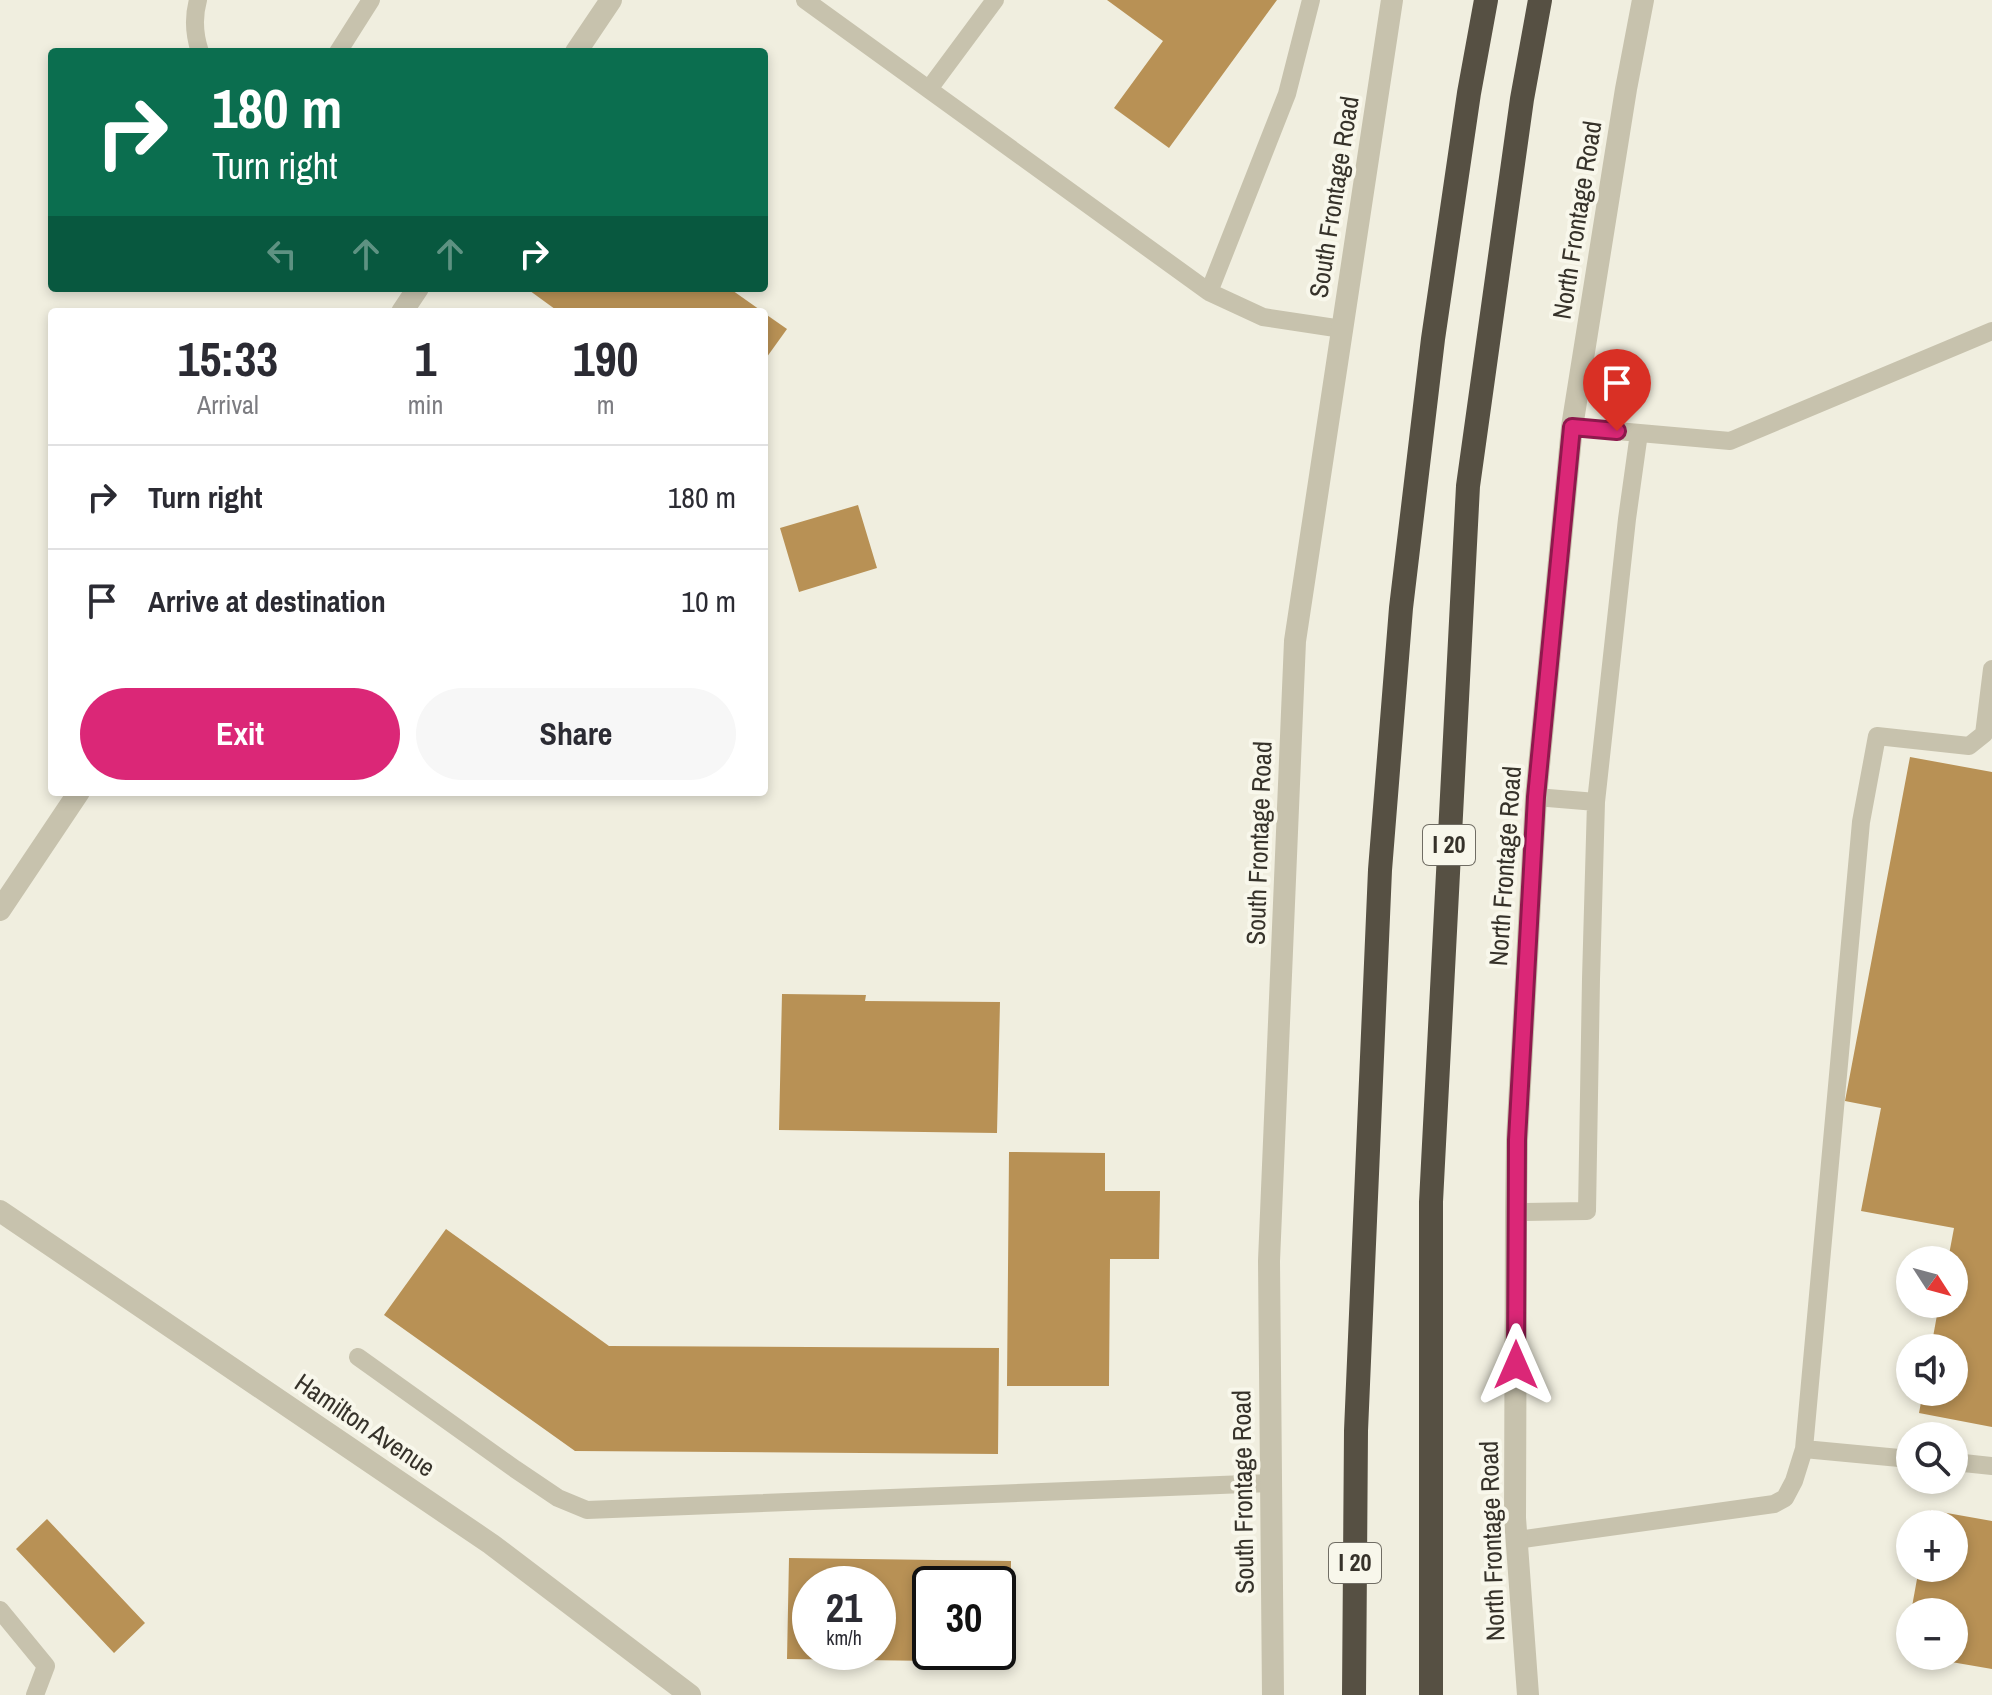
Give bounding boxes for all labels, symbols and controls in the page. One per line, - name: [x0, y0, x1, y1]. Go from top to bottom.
- text: 180 m: [212, 70, 342, 145]
- icon: right: [80, 80, 184, 184]
- street label: South Frontage Road: [1300, 94, 1367, 300]
- street label: North Frontage Road: [1544, 118, 1609, 322]
- text: Turn right: [212, 142, 337, 190]
- icon: left: [260, 232, 304, 276]
- icon: ahead: [344, 232, 388, 276]
- icon: ahead: [428, 232, 472, 276]
- icon: right: [512, 232, 556, 276]
- text: 15:33: [178, 326, 278, 391]
- text: 1: [415, 326, 436, 391]
- text: 190: [573, 326, 638, 391]
- pin: [1583, 349, 1651, 431]
- icon: arrive: [1595, 361, 1639, 405]
- text: Arrival: [197, 387, 259, 422]
- text: min: [408, 387, 443, 422]
- text: m: [597, 387, 615, 422]
- icon: right: [80, 475, 124, 519]
- text: Turn right: [148, 477, 262, 517]
- text: 180 m: [668, 477, 736, 517]
- icon: arrive: [80, 579, 124, 623]
- text: Arrive at destination: [148, 581, 386, 621]
- text: 10 m: [681, 581, 736, 621]
- button: Exit: [80, 688, 400, 780]
- button: Share: [416, 688, 736, 780]
- street label: South Frontage Road: [1237, 740, 1280, 945]
- street label: North Frontage Road: [1480, 765, 1529, 967]
- road number: I 20: [1423, 825, 1475, 865]
- north arrow: [1896, 1246, 1968, 1318]
- map controls: [1896, 1246, 1968, 1670]
- position arrow: [1474, 1323, 1558, 1407]
- button: sound: [1896, 1334, 1968, 1406]
- street label: Hamilton Avenue: [288, 1365, 442, 1484]
- street label: South Frontage Road: [1223, 1390, 1262, 1594]
- button: search: [1896, 1422, 1968, 1494]
- street label: North Frontage Road: [1471, 1440, 1512, 1642]
- button: +: [1896, 1510, 1968, 1582]
- road number: I 20: [1329, 1543, 1381, 1583]
- speed limit sign: 30: [912, 1566, 1016, 1670]
- text: 21: [826, 1581, 862, 1634]
- button: −: [1896, 1598, 1968, 1670]
- text: km/h: [826, 1624, 862, 1651]

